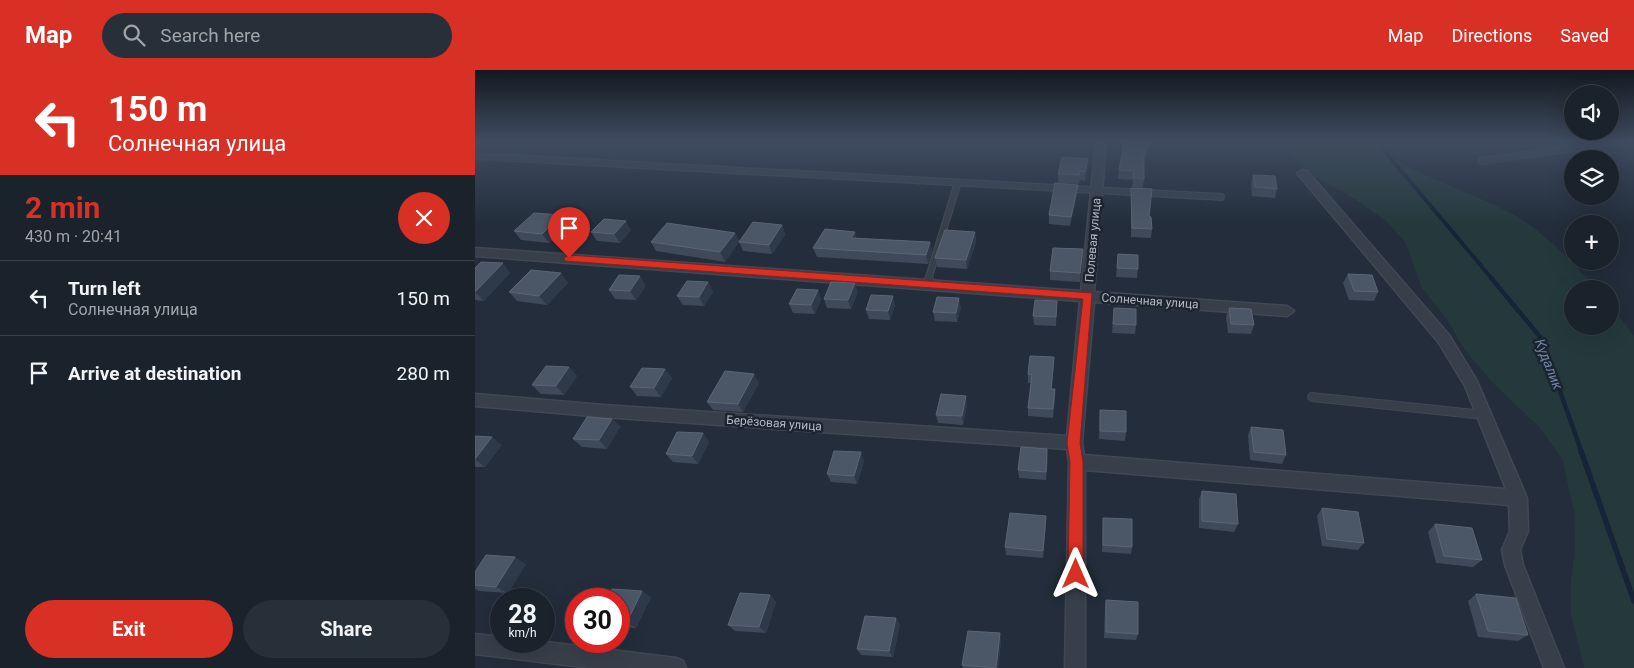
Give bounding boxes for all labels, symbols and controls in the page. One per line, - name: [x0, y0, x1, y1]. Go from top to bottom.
- search box: [102, 13, 452, 58]
- text: Map: [25, 21, 72, 49]
- icon: search: [120, 21, 148, 49]
- text: Search here: [160, 24, 260, 47]
- text: Map: [1388, 25, 1423, 46]
- text: Directions: [1451, 25, 1532, 46]
- text: Saved: [1560, 25, 1609, 46]
- map controls: [1564, 85, 1619, 335]
- button: sound: [1564, 85, 1619, 140]
- text: 150 m: [108, 89, 207, 130]
- icon: left: [25, 90, 90, 155]
- text: Солнечная улица: [108, 131, 286, 156]
- button: layers: [1564, 150, 1619, 205]
- text: 2 min: [25, 190, 100, 225]
- button: close: [398, 192, 450, 244]
- street label: Полевая улица: [1082, 197, 1104, 283]
- pin: [548, 207, 590, 258]
- icon: arrive: [555, 214, 583, 242]
- button: +: [1564, 215, 1619, 270]
- text: 430 m · 20:41: [25, 227, 122, 246]
- text: Turn left: [68, 277, 141, 300]
- button: −: [1564, 280, 1619, 335]
- icon: left: [25, 284, 53, 312]
- text: 150 m: [397, 287, 450, 310]
- street label: Солнечная улица: [1101, 291, 1199, 311]
- text: Солнечная улица: [68, 300, 198, 319]
- water label: Кудалик: [1532, 336, 1567, 392]
- icon: arrive: [25, 359, 53, 387]
- text: Arrive at destination: [68, 362, 241, 385]
- text: 280 m: [397, 362, 450, 385]
- street label: Берёзовая улица: [726, 413, 822, 433]
- position arrow: [1049, 547, 1101, 599]
- speed limit sign: 30: [565, 588, 630, 653]
- button: Exit: [25, 600, 233, 658]
- button: Share: [243, 600, 450, 658]
- text: 28: [508, 600, 537, 629]
- text: km/h: [508, 626, 537, 640]

